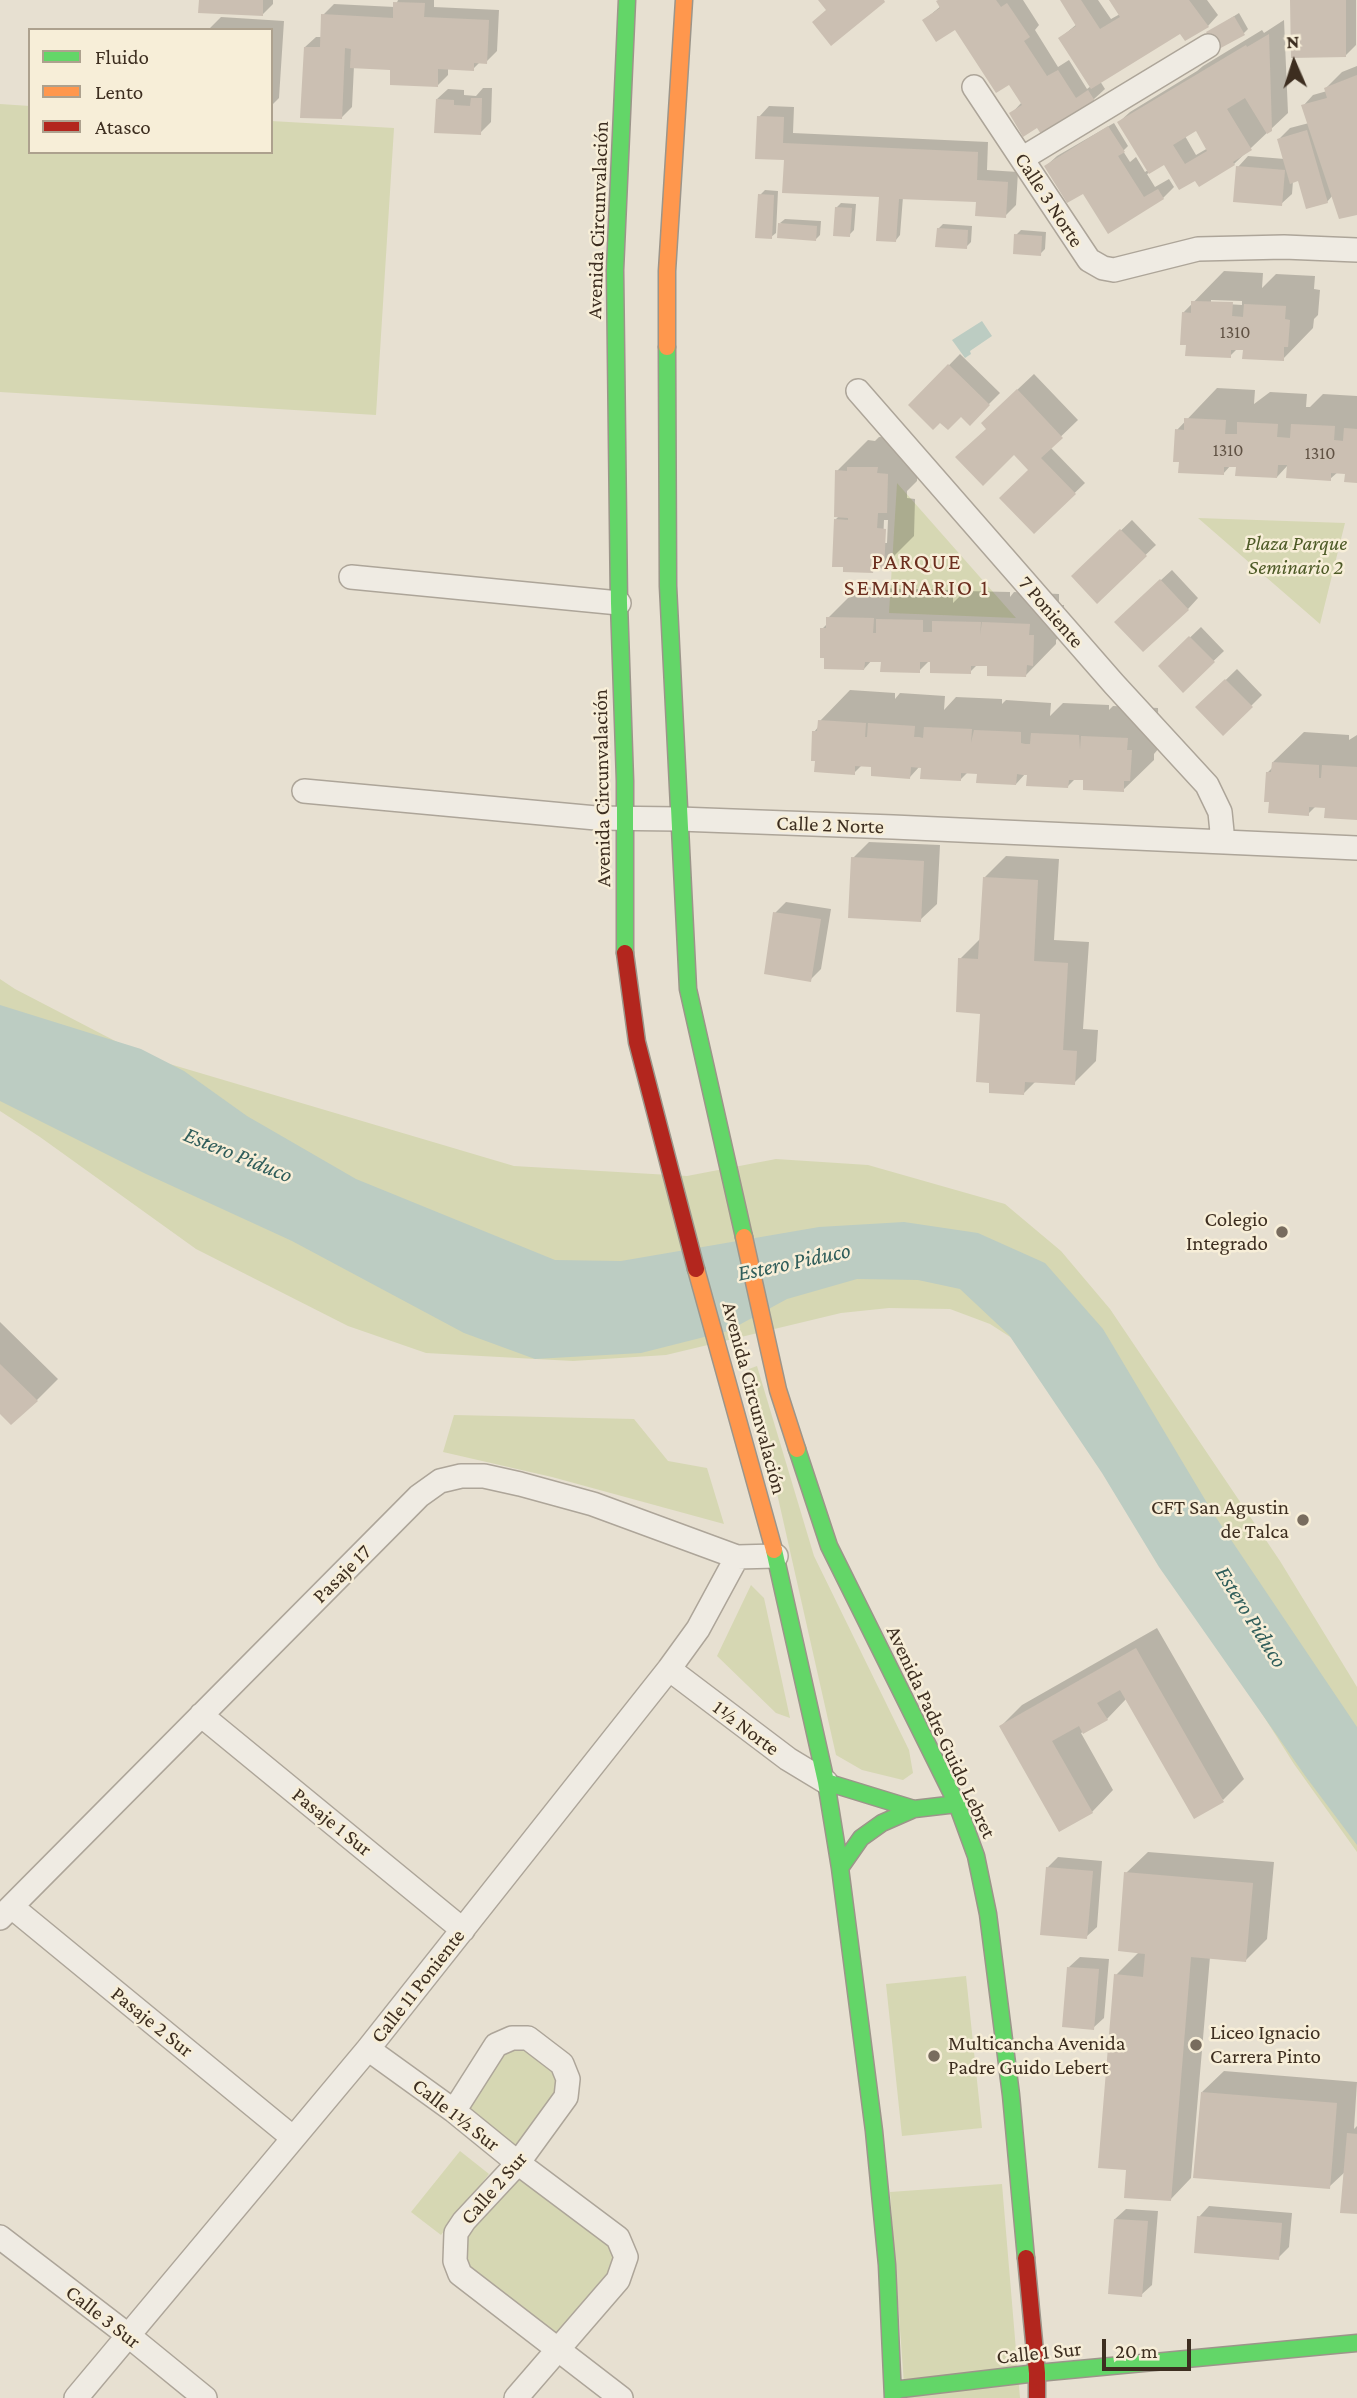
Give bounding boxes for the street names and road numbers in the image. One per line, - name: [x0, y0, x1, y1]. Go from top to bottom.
- street label: Avenida Circunvalación: [582, 121, 614, 319]
- street label: Calle 3 Norte: [1009, 148, 1089, 252]
- street label: 7 Poniente: [1013, 571, 1089, 653]
- street label: Avenida Circunvalación: [588, 689, 616, 887]
- street label: Calle 2 Norte: [776, 811, 884, 839]
- street label: Avenida Circunvalación: [716, 1299, 792, 1497]
- street label: Pasaje 17: [307, 1539, 377, 1609]
- street label: Avenida Padre Guido Lebret: [881, 1622, 1001, 1842]
- street label: 1½ Norte: [708, 1695, 784, 1761]
- street label: Pasaje 1 Sur: [287, 1782, 377, 1862]
- street label: Calle 11 Poniente: [366, 1924, 470, 2048]
- street label: Pasaje 2 Sur: [106, 1981, 198, 2063]
- street label: Calle 1½ Sur: [407, 2073, 505, 2157]
- street label: Calle 2 Sur: [455, 2146, 533, 2230]
- street label: Calle 3 Sur: [60, 2280, 146, 2354]
- street label: Calle 1 Sur: [995, 2336, 1083, 2370]

